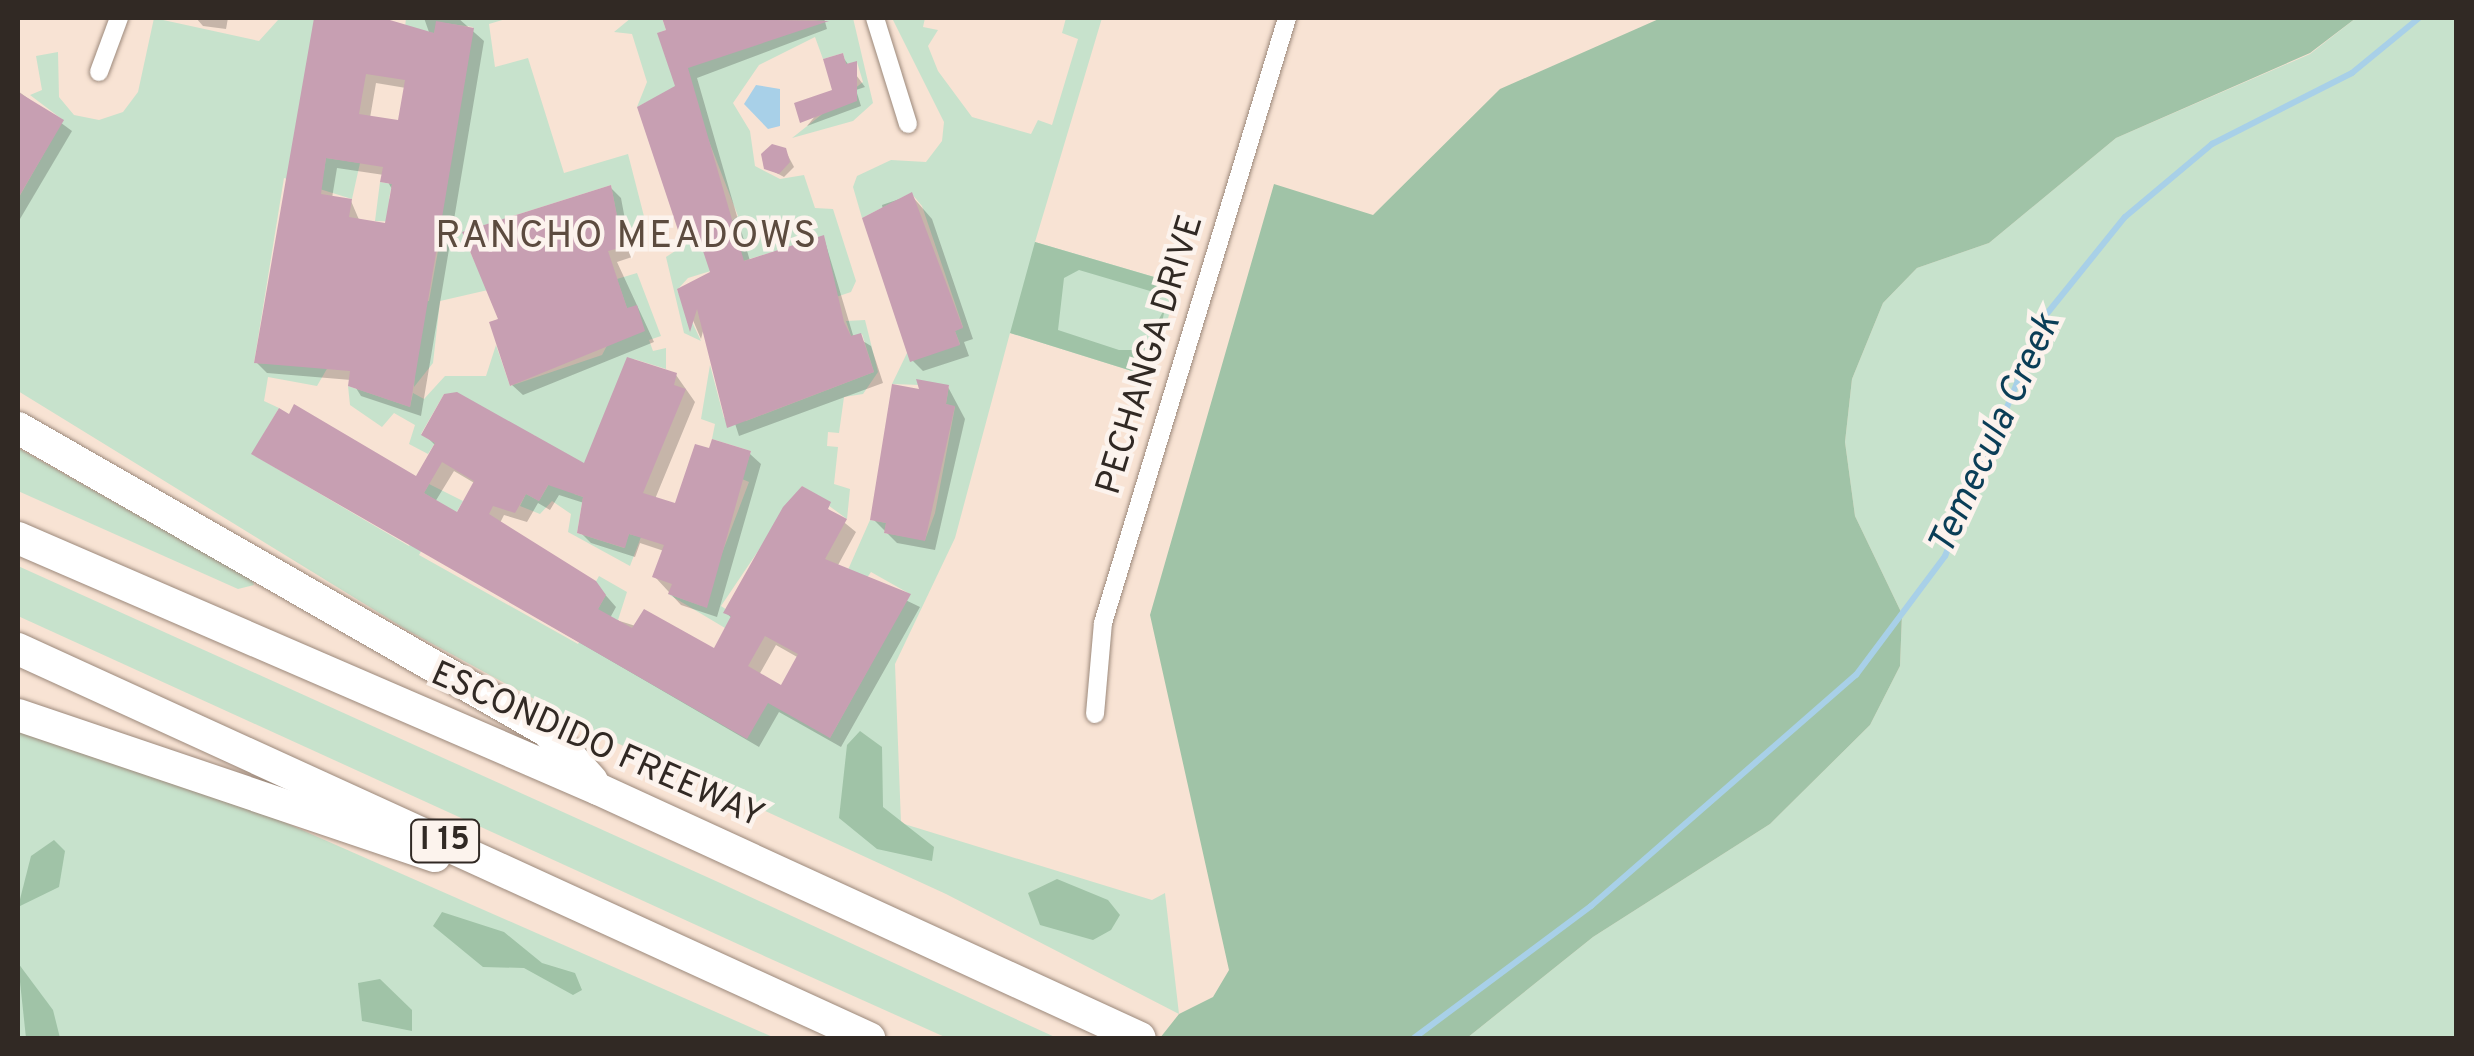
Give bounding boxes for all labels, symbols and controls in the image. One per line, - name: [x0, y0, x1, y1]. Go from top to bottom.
- street label: PECHANGA DRIVE: [1088, 210, 1214, 500]
- district label: RANCHO MEADOWS: [435, 215, 819, 261]
- water label: Temecula Creek: [1920, 307, 2072, 563]
- street label: ESCONDIDO FREEWAY: [424, 654, 770, 838]
- road number: I 15: [410, 814, 480, 868]

